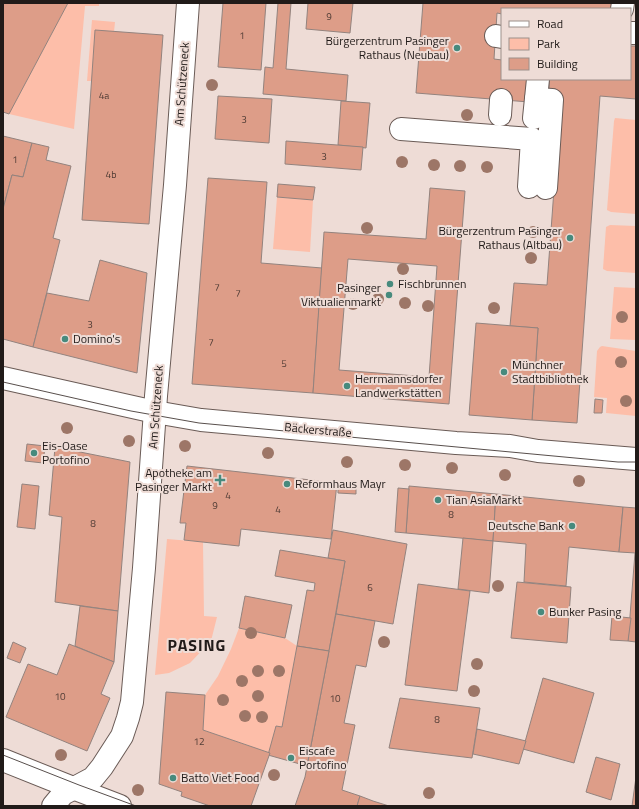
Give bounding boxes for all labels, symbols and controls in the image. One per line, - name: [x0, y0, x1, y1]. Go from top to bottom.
- legend: [501, 8, 631, 80]
- house number: 9: [326, 9, 332, 24]
- text: Road: [537, 14, 563, 33]
- house number: 1: [239, 28, 245, 43]
- place label: Bürgerzentrum Pasinger Rathaus (Neubau): [325, 31, 449, 64]
- text: Park: [537, 34, 560, 53]
- street label: Am Schützeneck: [169, 41, 194, 126]
- marker: Bürgerzentrum Pasinger Rathaus (Neubau): [452, 43, 462, 53]
- text: Building: [537, 54, 578, 73]
- house number: 4a: [99, 88, 109, 103]
- house number: 3: [241, 112, 247, 127]
- house number: 3: [321, 149, 327, 164]
- house number: 1: [12, 152, 18, 167]
- house number: 4b: [106, 167, 116, 182]
- place label: Bürgerzentrum Pasinger Rathaus (Altbau): [438, 221, 562, 254]
- marker: Bürgerzentrum Pasinger Rathaus (Altbau): [565, 233, 575, 243]
- place label: Fischbrunnen: [398, 274, 466, 293]
- place label: Pasinger Viktualienmarkt: [301, 278, 382, 311]
- marker: Fischbrunnen: [385, 279, 395, 289]
- house number: 7: [214, 280, 220, 295]
- house number: 7: [235, 286, 241, 301]
- marker: Pasinger Viktualienmarkt: [384, 290, 394, 300]
- house number: 3: [87, 317, 93, 332]
- place label: Domino's: [73, 329, 121, 348]
- marker: Domino's: [60, 334, 70, 344]
- house number: 7: [208, 335, 214, 350]
- place label: Münchner Stadtbibliothek: [512, 355, 589, 388]
- house number: 5: [281, 356, 287, 371]
- street label: Am Schützeneck: [143, 364, 168, 449]
- marker: Münchner Stadtbibliothek: [499, 367, 509, 377]
- place label: Herrmannsdorfer Landwerkstätten: [355, 369, 443, 402]
- marker: Herrmannsdorfer Landwerkstätten: [342, 381, 352, 391]
- street label: Bäckerstraße: [284, 417, 352, 442]
- place label: Eis-Oase Portofino: [42, 436, 89, 469]
- marker: Eis-Oase Portofino: [29, 448, 39, 458]
- place label: Apotheke am Pasinger Markt: [135, 463, 213, 496]
- place label: Reformhaus Mayr: [295, 474, 386, 493]
- marker: Apotheke am Pasinger Markt: [215, 475, 225, 485]
- marker: Reformhaus Mayr: [282, 479, 292, 489]
- house number: 4: [225, 488, 231, 503]
- place label: Tian AsiaMarkt: [446, 490, 522, 509]
- marker: Tian AsiaMarkt: [433, 495, 443, 505]
- house number: 9: [212, 498, 218, 513]
- house number: 4: [275, 502, 281, 517]
- house number: 8: [448, 507, 454, 522]
- house number: 8: [90, 516, 96, 531]
- place label: Deutsche Bank: [488, 516, 564, 535]
- marker: Deutsche Bank: [567, 521, 577, 531]
- house number: 6: [367, 580, 373, 595]
- place label: Bunker Pasing: [549, 602, 622, 621]
- marker: Bunker Pasing: [536, 607, 546, 617]
- district label: PASING: [168, 633, 226, 657]
- house number: 10: [54, 689, 66, 704]
- house number: 10: [329, 691, 341, 706]
- house number: 8: [434, 712, 440, 727]
- house number: 12: [193, 734, 205, 749]
- place label: Eiscafe Portofino: [299, 741, 346, 774]
- marker: Eiscafe Portofino: [286, 753, 296, 763]
- place label: Batto Viet Food: [181, 768, 259, 787]
- marker: Batto Viet Food: [168, 773, 178, 783]

